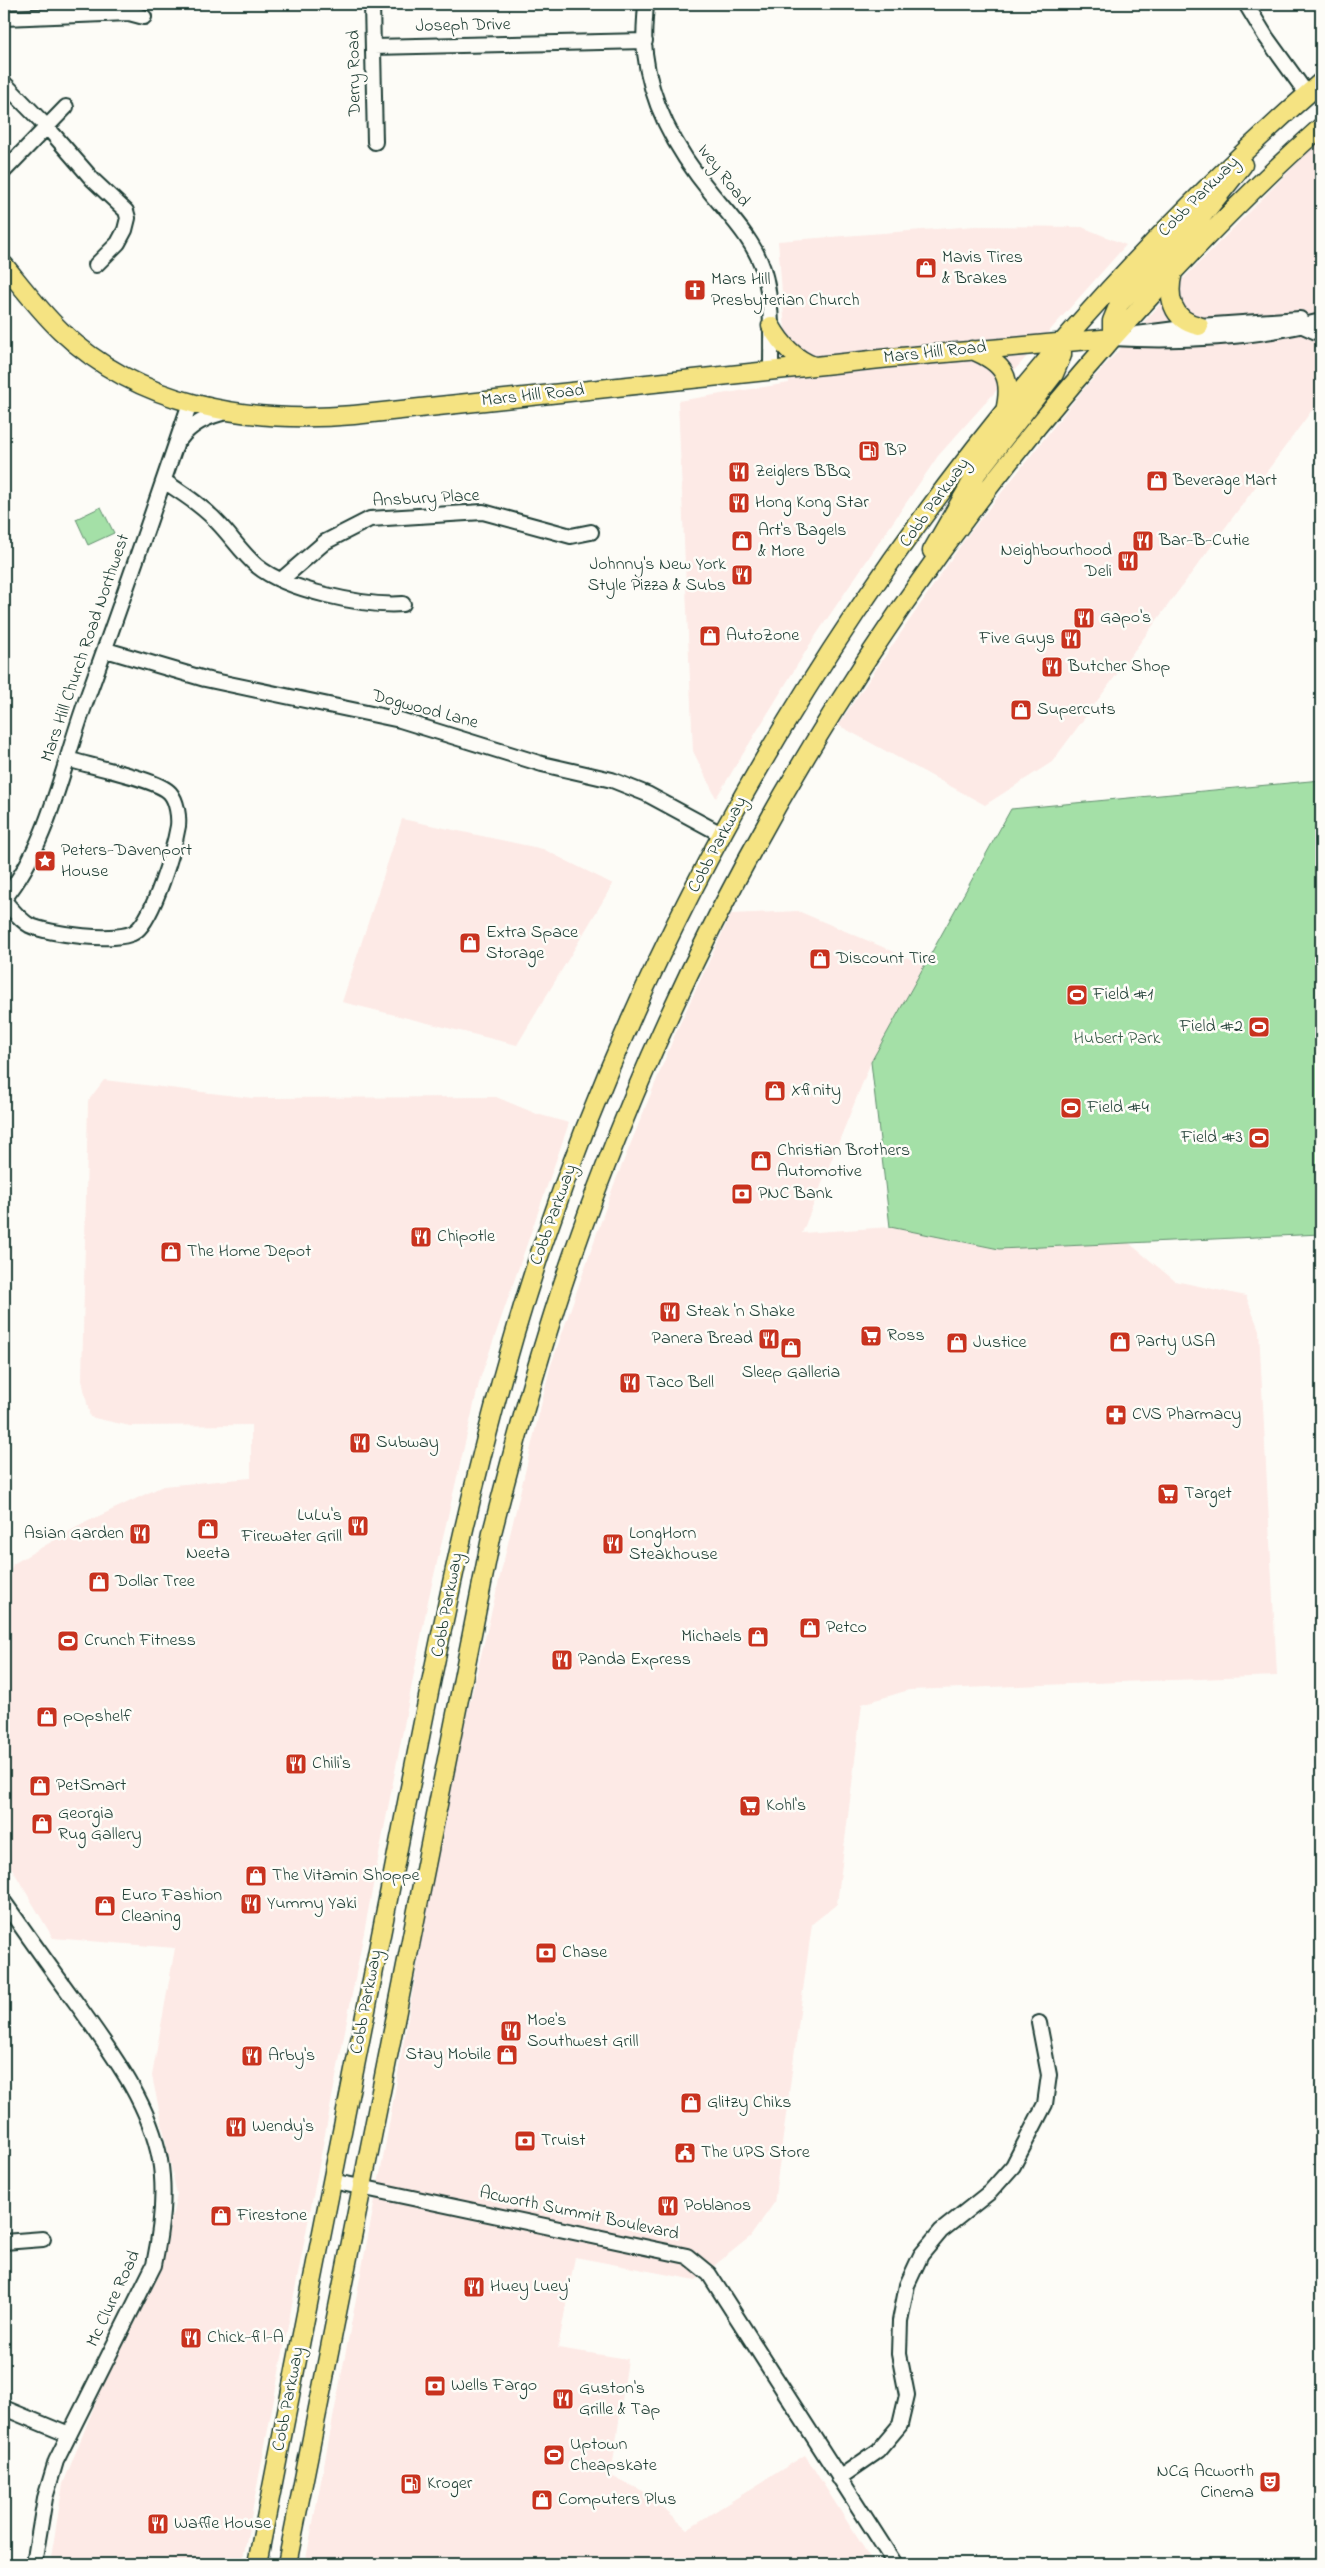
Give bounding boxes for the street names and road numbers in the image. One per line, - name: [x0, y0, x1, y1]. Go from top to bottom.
- street label: Joseph Drive: [415, 12, 512, 40]
- street label: Derry Road: [341, 30, 369, 117]
- street label: Ivey Road: [690, 139, 756, 213]
- street label: Cobb Parkway: [1152, 150, 1246, 244]
- street label: Mars Hill Road: [882, 335, 988, 371]
- street label: Mars Hill Road: [480, 378, 586, 414]
- street label: Cobb Parkway: [893, 453, 977, 553]
- street label: Ansbury Place: [372, 483, 481, 515]
- street label: Mars Hill Church Road Northwest: [35, 530, 137, 766]
- street label: Dogwood Lane: [368, 683, 482, 738]
- street label: Cobb Parkway: [682, 792, 754, 898]
- street label: Cobb Parkway: [524, 1161, 584, 1269]
- street label: Cobb Parkway: [425, 1551, 471, 1659]
- street label: Cobb Parkway: [344, 1948, 390, 2056]
- street label: Acworth Summit Boulevard: [477, 2180, 681, 2248]
- street label: Mc Clure Road: [80, 2246, 148, 2352]
- street label: Cobb Parkway: [266, 2345, 312, 2453]

